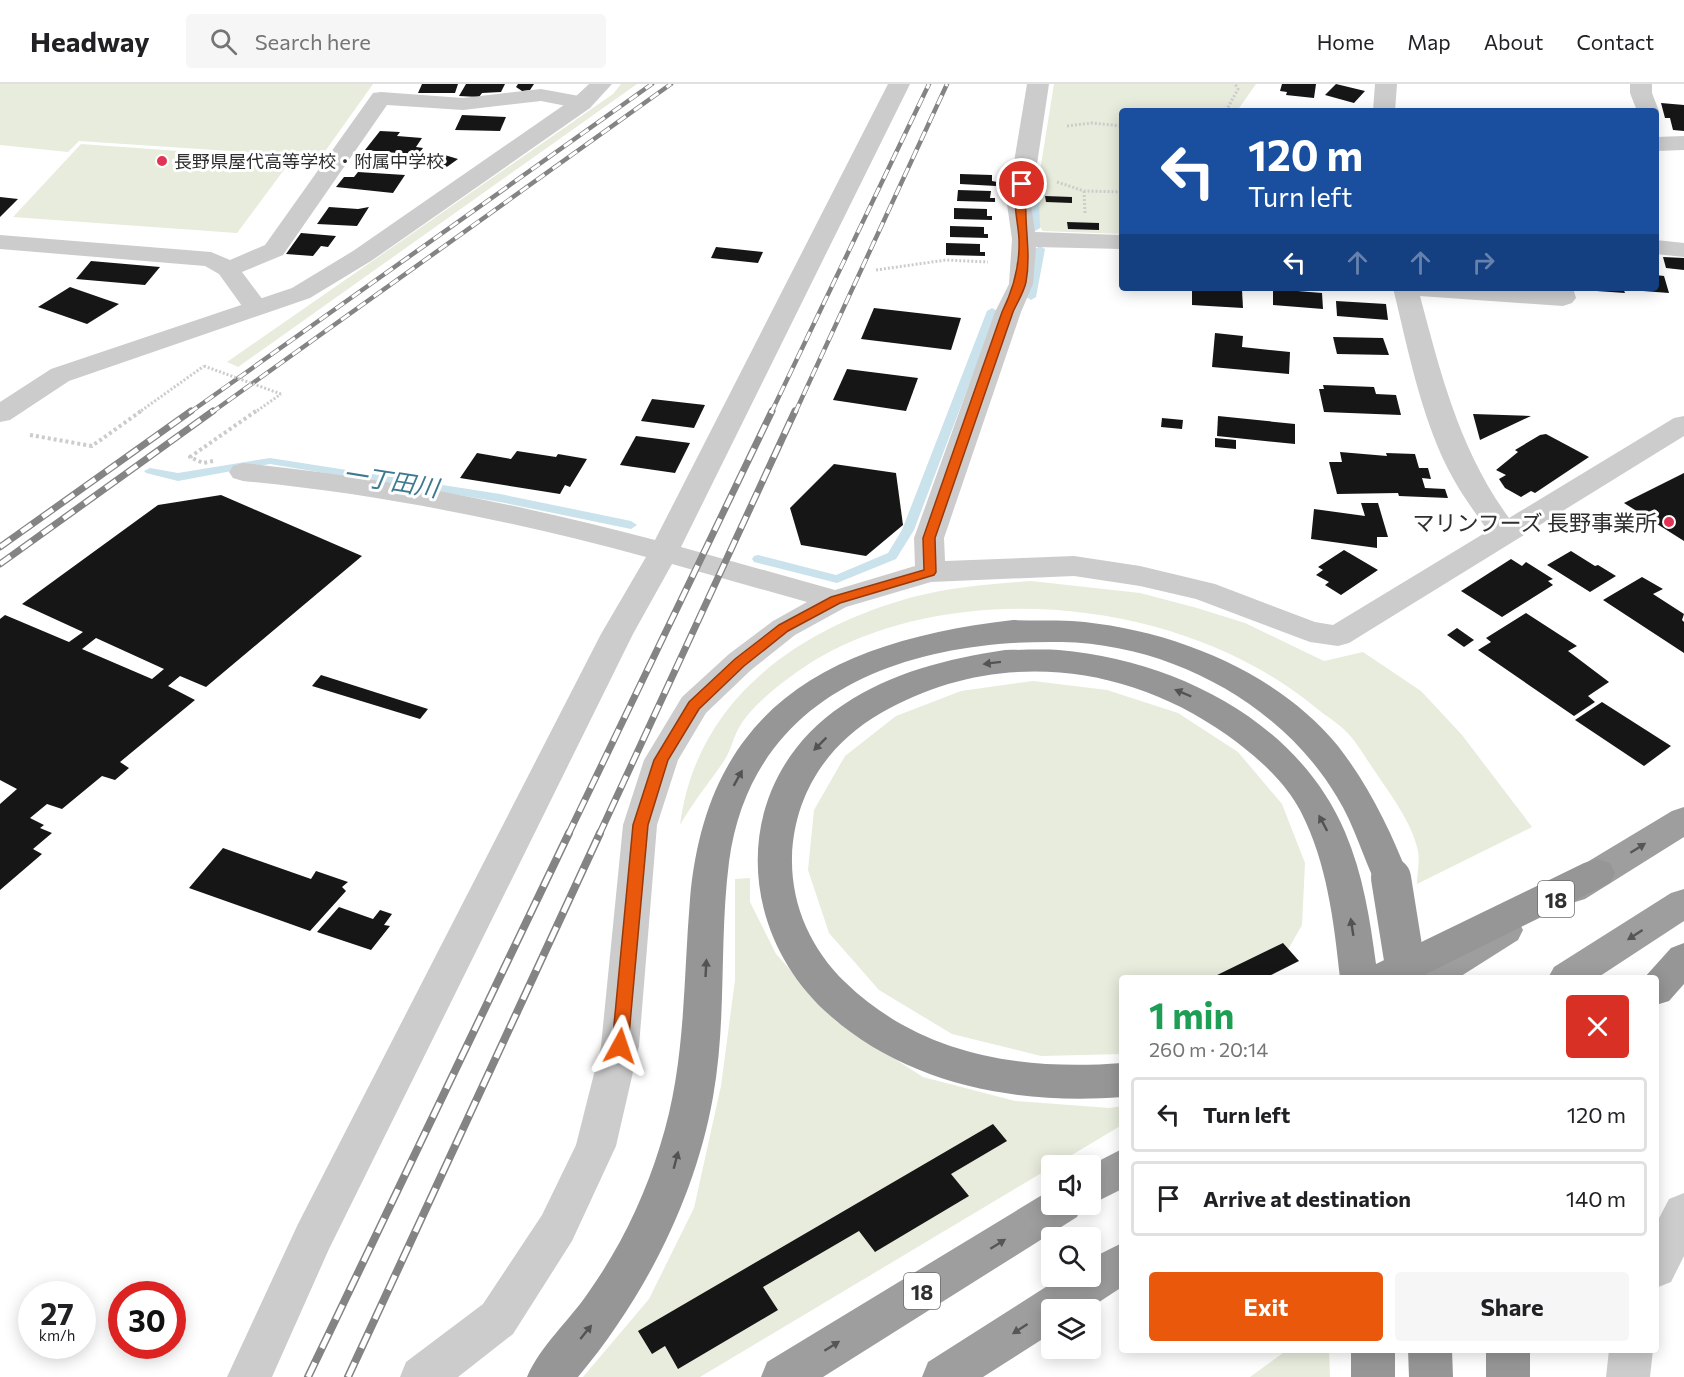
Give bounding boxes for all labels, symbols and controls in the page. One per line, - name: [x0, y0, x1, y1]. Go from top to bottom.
- search box: [186, 14, 606, 68]
- text: Headway: [30, 24, 150, 58]
- icon: search: [207, 25, 240, 58]
- text: Search here: [255, 28, 371, 55]
- text: Home: [1317, 29, 1374, 54]
- text: Map: [1407, 29, 1451, 54]
- text: About: [1484, 29, 1543, 54]
- text: Contact: [1576, 29, 1654, 54]
- text: 120 m: [1248, 128, 1363, 180]
- icon: left: [1149, 132, 1227, 210]
- place label: 長野県屋代高等学校・附属中学校: [174, 150, 444, 172]
- marker: 長野県屋代高等学校・附属中学校: [155, 154, 169, 168]
- pin: [996, 158, 1047, 209]
- icon: arrive: [1005, 167, 1038, 200]
- text: Turn left: [1248, 180, 1352, 213]
- icon: left: [1278, 246, 1311, 279]
- icon: ahead: [1341, 246, 1374, 279]
- icon: ahead: [1404, 246, 1437, 279]
- icon: right: [1467, 246, 1500, 279]
- water label: 一丁田川: [341, 458, 444, 502]
- place label: マリンフーズ 長野事業所: [1413, 509, 1657, 536]
- marker: マリンフーズ 長野事業所: [1662, 515, 1676, 529]
- one-way arrow: [983, 658, 1002, 668]
- one-way arrow: [1173, 688, 1191, 698]
- one-way arrow: [813, 736, 827, 750]
- one-way arrow: [732, 770, 743, 786]
- one-way arrow: [1318, 814, 1328, 832]
- one-way arrow: [1630, 842, 1646, 853]
- road number: 18: [1538, 881, 1574, 917]
- one-way arrow: [1348, 918, 1357, 937]
- one-way arrow: [1627, 929, 1643, 940]
- one-way arrow: [701, 959, 710, 978]
- text: 1 min: [1149, 992, 1234, 1036]
- button: close: [1566, 995, 1629, 1058]
- position arrow: [588, 1014, 652, 1078]
- text: 260 m · 20:14: [1149, 1037, 1268, 1061]
- icon: left: [1152, 1098, 1185, 1131]
- text: Turn left: [1203, 1101, 1290, 1128]
- text: 120 m: [1567, 1101, 1626, 1128]
- one-way arrow: [672, 1151, 681, 1169]
- map controls: [1041, 1155, 1101, 1359]
- button: sound: [1041, 1155, 1101, 1215]
- icon: arrive: [1152, 1182, 1185, 1215]
- text: Arrive at destination: [1203, 1185, 1411, 1212]
- text: 140 m: [1566, 1185, 1626, 1212]
- button: search: [1041, 1227, 1101, 1287]
- one-way arrow: [990, 1238, 1006, 1249]
- button: Exit: [1149, 1272, 1383, 1341]
- button: Share: [1395, 1272, 1629, 1341]
- road number: 18: [904, 1273, 940, 1309]
- speed limit sign: 30: [108, 1281, 186, 1359]
- text: 27: [40, 1294, 74, 1331]
- button: layers: [1041, 1299, 1101, 1359]
- one-way arrow: [1012, 1323, 1028, 1334]
- one-way arrow: [579, 1325, 592, 1340]
- text: km/h: [39, 1326, 75, 1344]
- one-way arrow: [824, 1341, 840, 1352]

